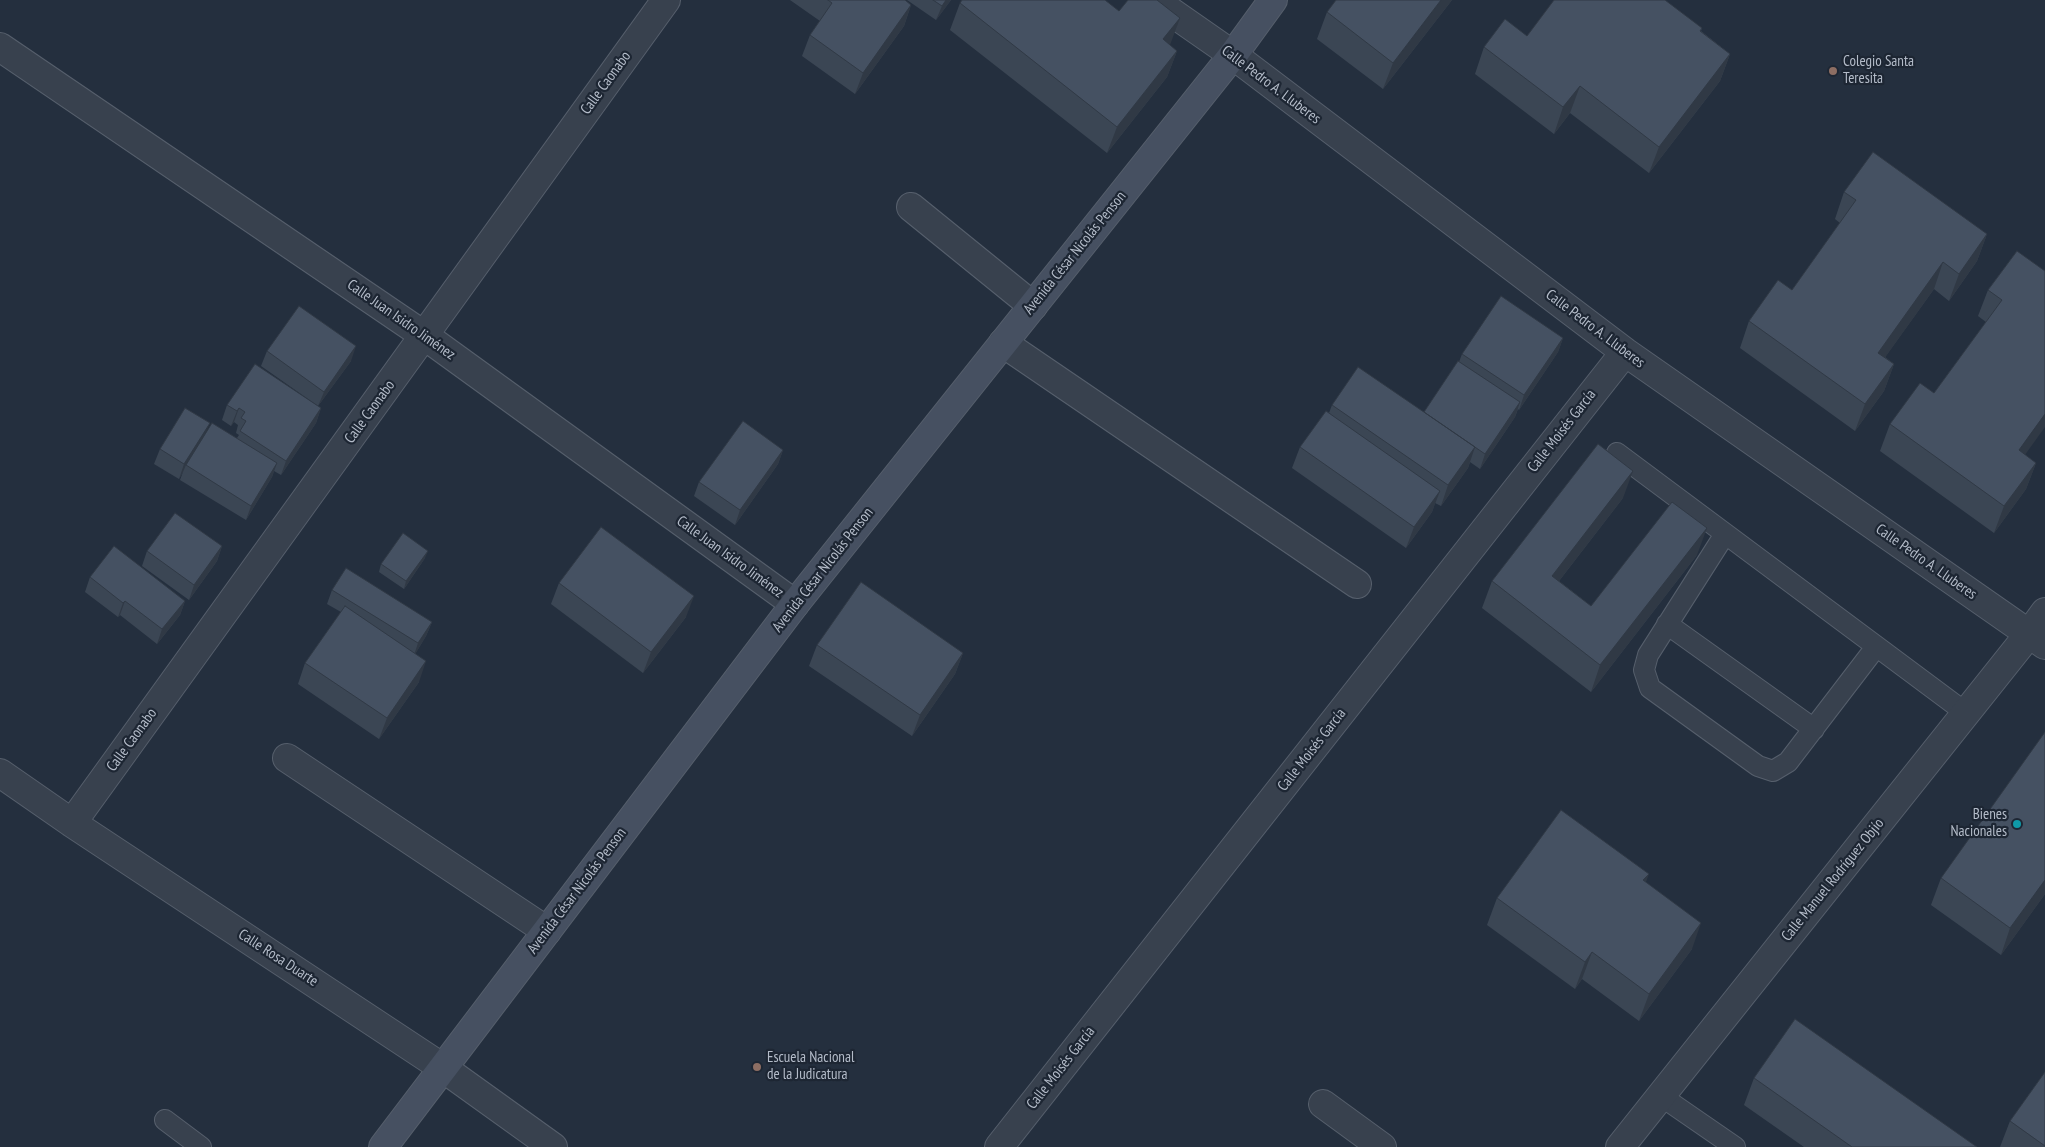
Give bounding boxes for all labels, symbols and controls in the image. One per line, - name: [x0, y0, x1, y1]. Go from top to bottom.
- street label: Calle Pedro A. Lluberes: [1218, 42, 1324, 128]
- street label: Calle Caonabo: [577, 48, 635, 118]
- place label: Colegio Santa Teresita: [1843, 53, 1914, 88]
- marker: Colegio Santa Teresita: [1827, 65, 1839, 77]
- street label: Avenida César Nicolás Penson: [1020, 188, 1130, 318]
- street label: Calle Juan Isidro Jiménez: [343, 276, 459, 364]
- street label: Calle Pedro A. Lluberes: [1542, 286, 1648, 372]
- street label: Calle Caonabo: [341, 377, 399, 447]
- street label: Calle Moisés García: [1524, 386, 1600, 476]
- street label: Avenida César Nicolás Penson: [769, 504, 877, 636]
- street label: Calle Juan Isidro Jiménez: [673, 512, 787, 602]
- street label: Calle Pedro A. Lluberes: [1872, 520, 1980, 604]
- street label: Calle Caonabo: [103, 705, 161, 775]
- street label: Calle Moisés García: [1274, 705, 1350, 795]
- place label: Bienes Nacionales: [1951, 806, 2007, 841]
- street label: Calle Manuel Rodríguez Objío: [1778, 815, 1888, 945]
- marker: Bienes Nacionales: [2011, 818, 2023, 830]
- street label: Avenida César Nicolás Penson: [524, 824, 630, 958]
- street label: Calle Rosa Duarte: [235, 926, 321, 990]
- street label: Calle Moisés García: [1023, 1023, 1099, 1113]
- place label: Escuela Nacional de la Judicatura: [767, 1049, 854, 1084]
- marker: Escuela Nacional de la Judicatura: [751, 1061, 763, 1073]

